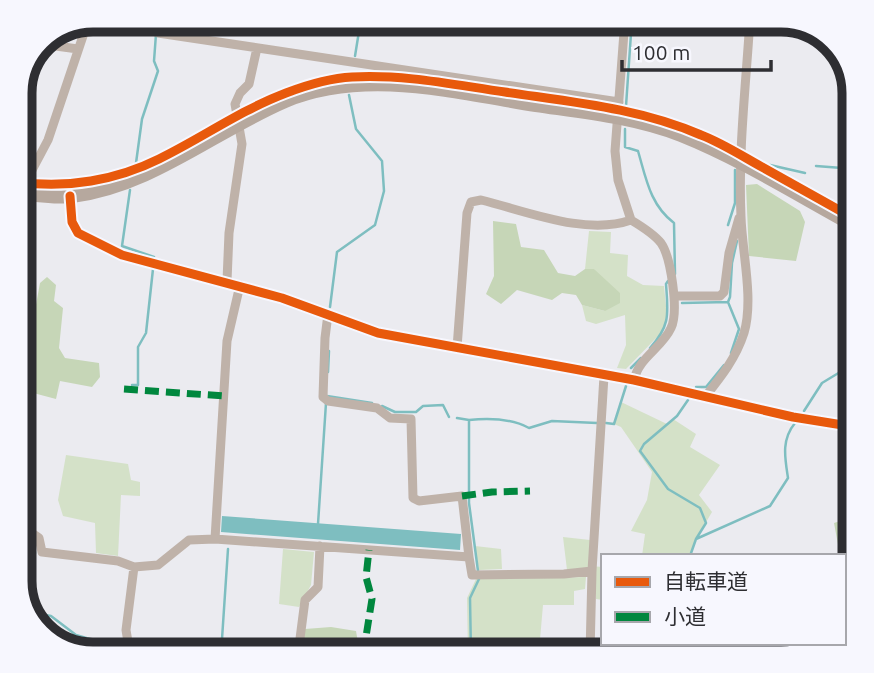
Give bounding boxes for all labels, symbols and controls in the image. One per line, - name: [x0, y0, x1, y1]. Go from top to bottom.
- scale bar: [622, 28, 771, 72]
- text: 100 m: [632, 40, 690, 64]
- legend: [601, 554, 846, 645]
- text: 自転車道: [664, 569, 748, 593]
- text: 小道: [664, 604, 706, 628]

